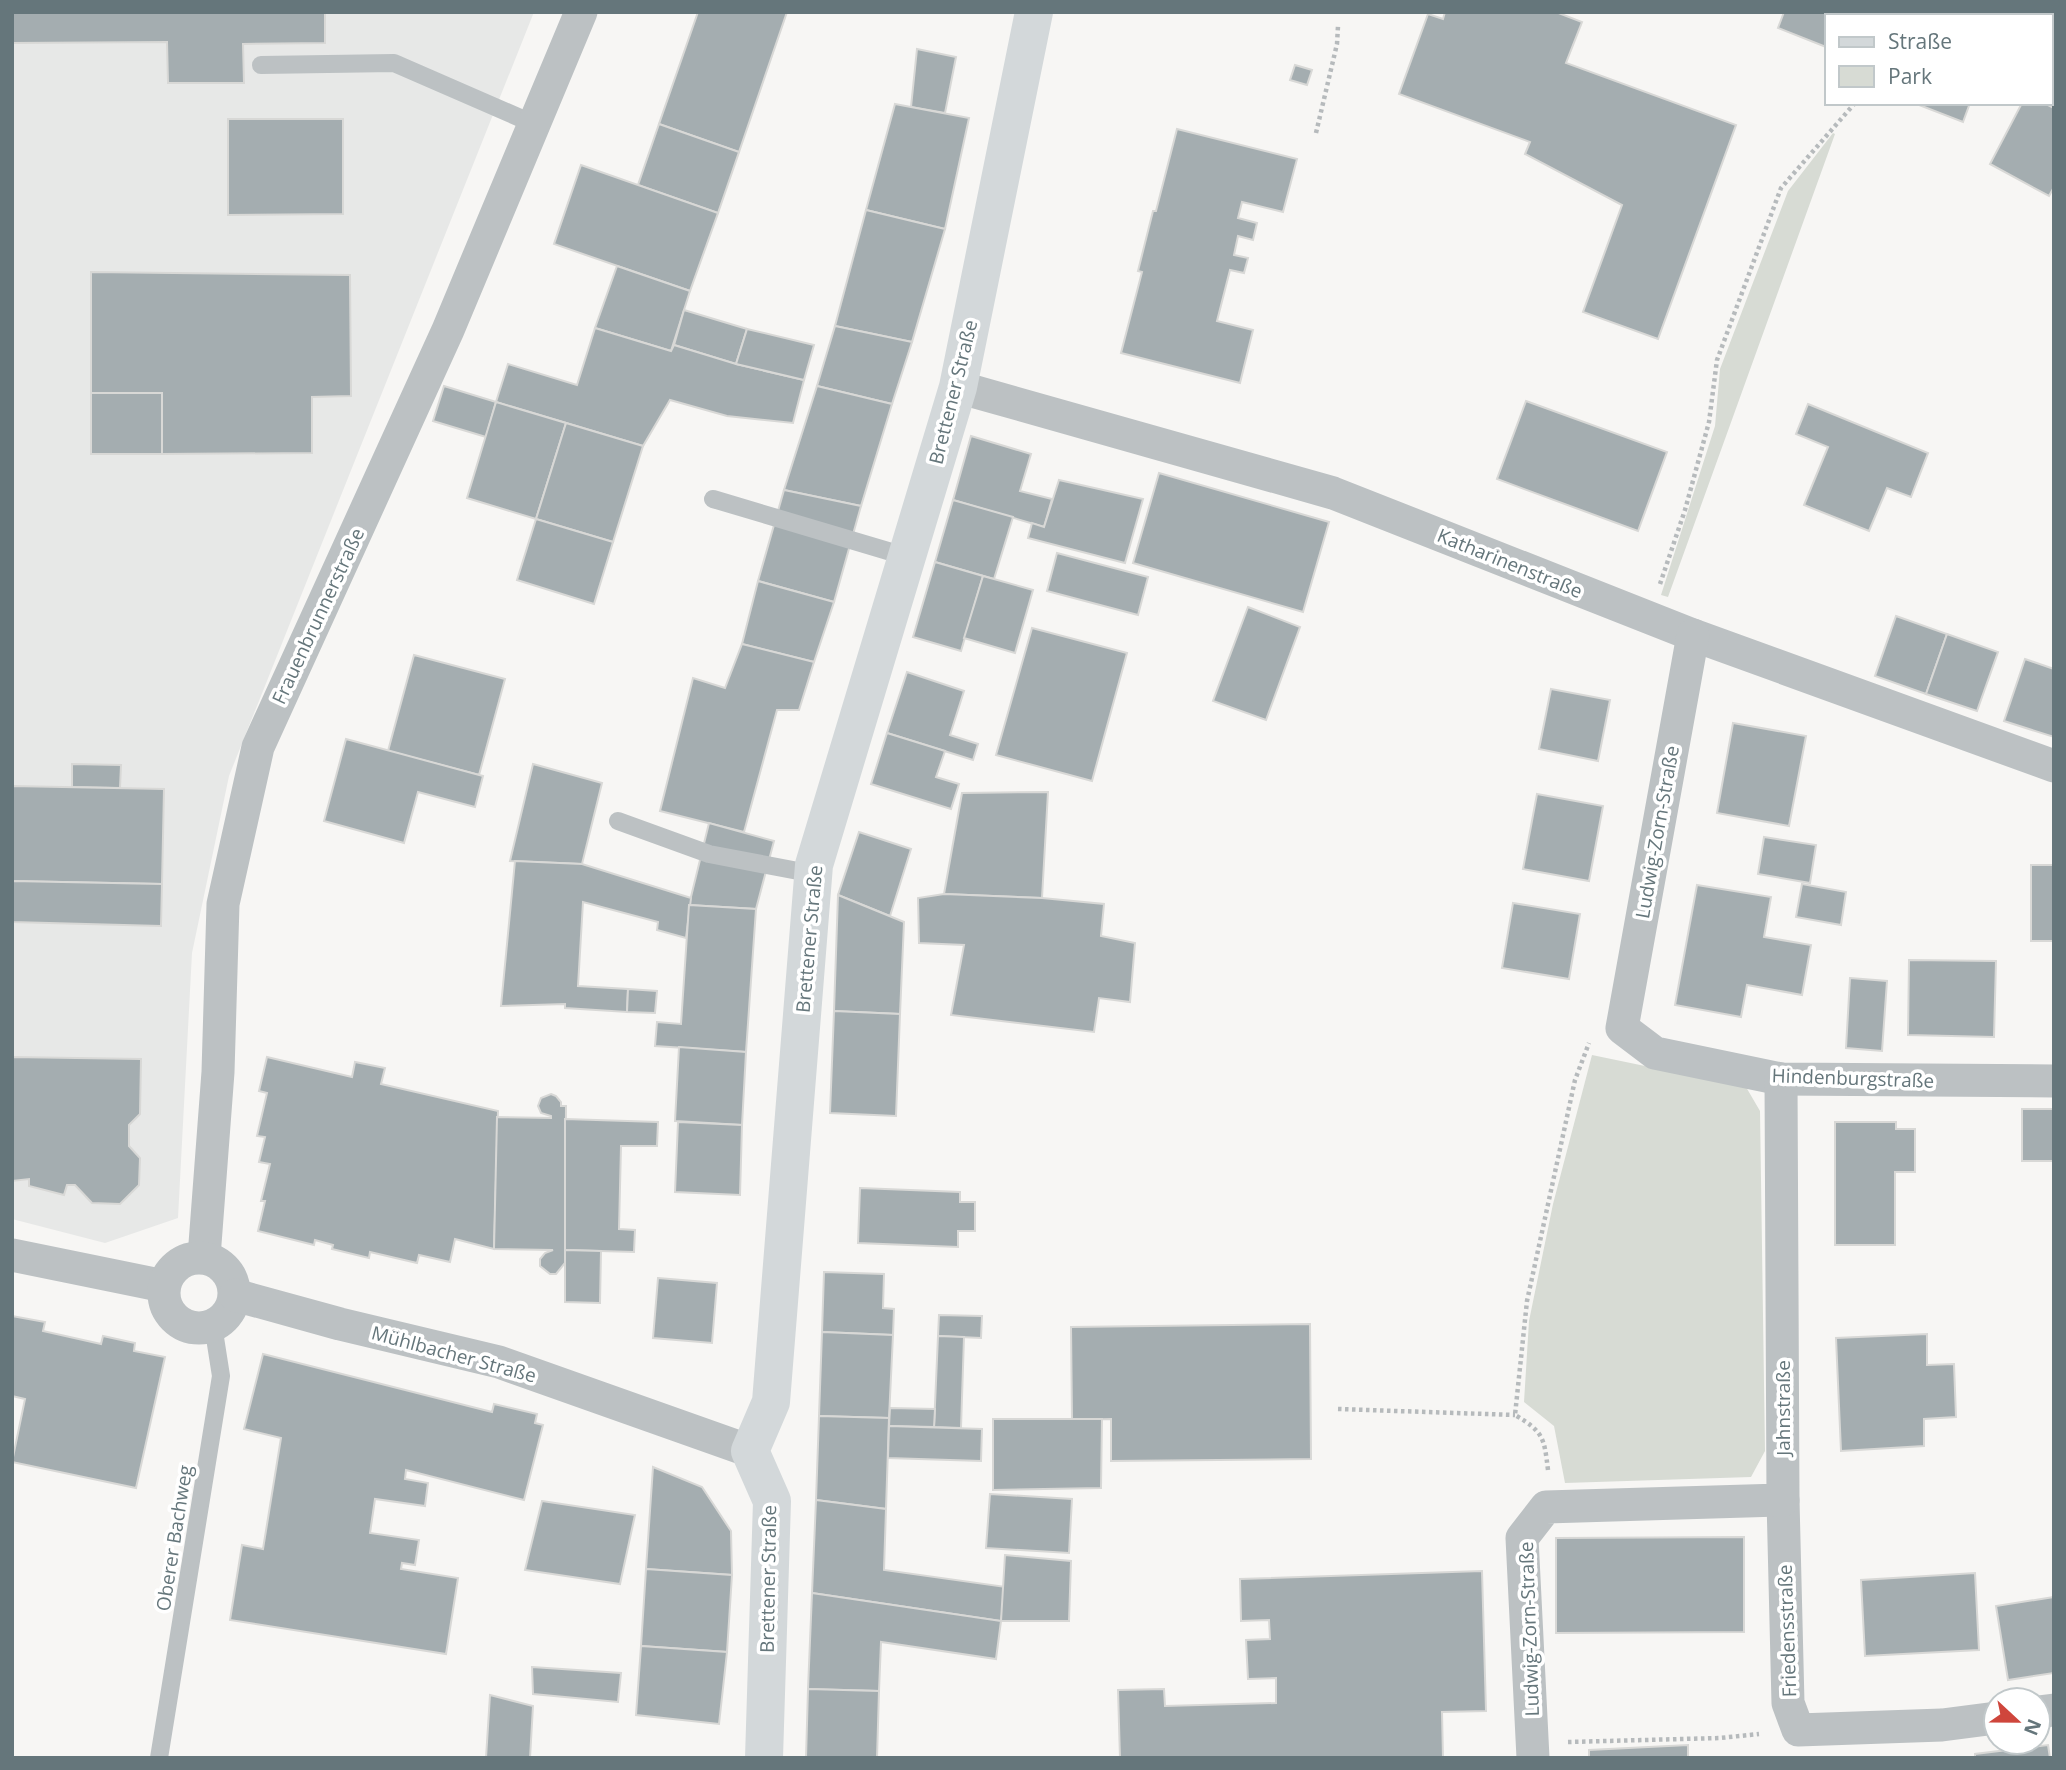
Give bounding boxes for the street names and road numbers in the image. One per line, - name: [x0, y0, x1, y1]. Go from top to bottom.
- street label: Brettener Straße: [922, 317, 984, 467]
- street label: Katharinenstraße: [1434, 522, 1586, 604]
- street label: Frauenbrunnerstraße: [266, 524, 370, 708]
- street label: Ludwig-Zorn-Straße: [1629, 744, 1685, 920]
- street label: Brettener Straße: [790, 864, 828, 1014]
- street label: Hindenburgstraße: [1771, 1062, 1935, 1094]
- street label: Mühlbacher Straße: [369, 1320, 539, 1388]
- street label: Jahnstraße: [1770, 1360, 1796, 1458]
- street label: Oberer Bachweg: [150, 1463, 198, 1613]
- street label: Brettener Straße: [754, 1505, 782, 1653]
- street label: Ludwig-Zorn-Straße: [1513, 1541, 1545, 1717]
- street label: Friedensstraße: [1772, 1564, 1802, 1698]

